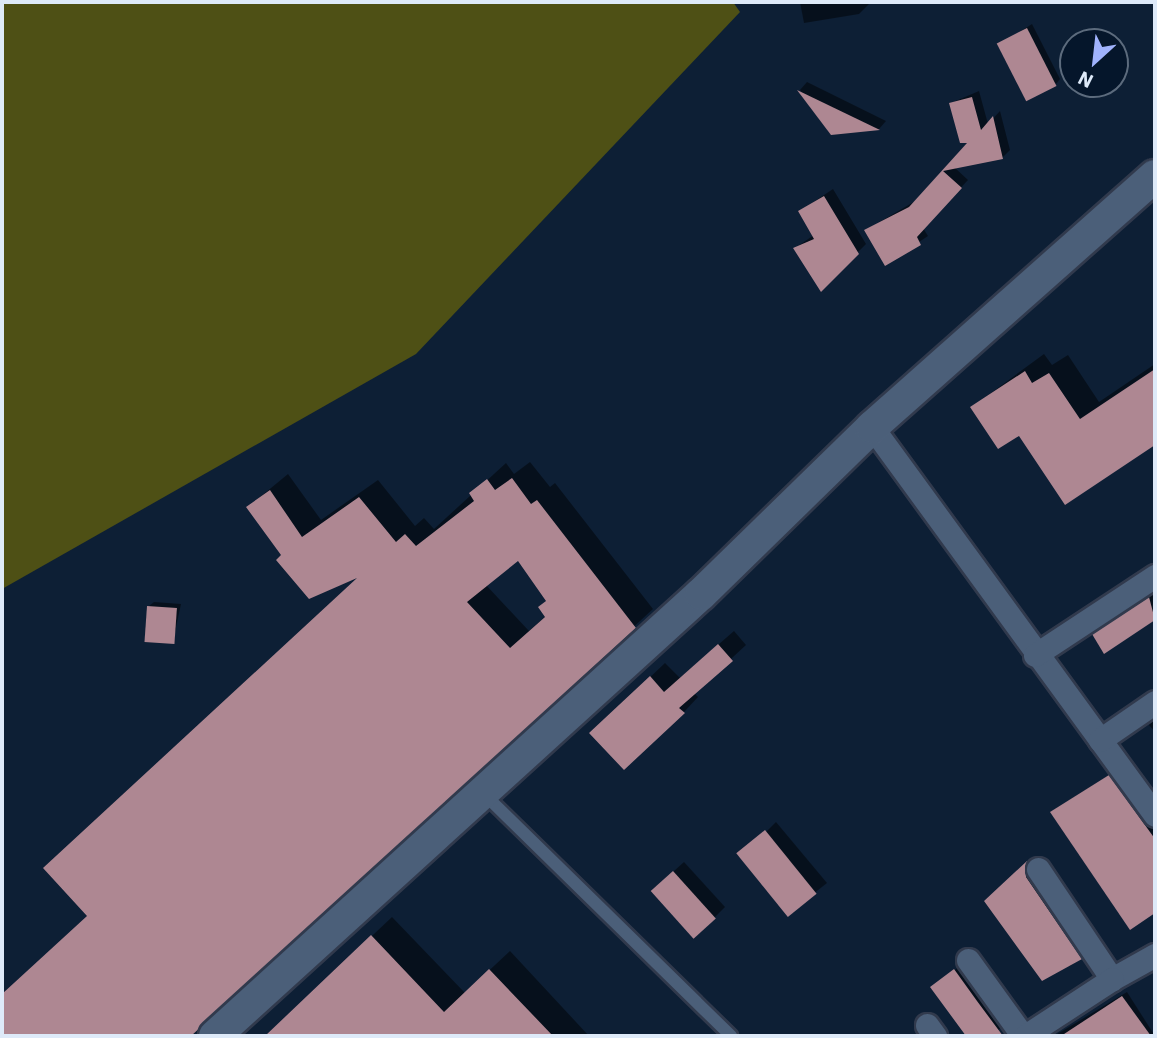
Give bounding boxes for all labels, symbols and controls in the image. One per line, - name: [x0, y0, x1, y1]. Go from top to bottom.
- north arrow: [1059, 28, 1129, 98]
- text: N: [1074, 66, 1097, 94]

